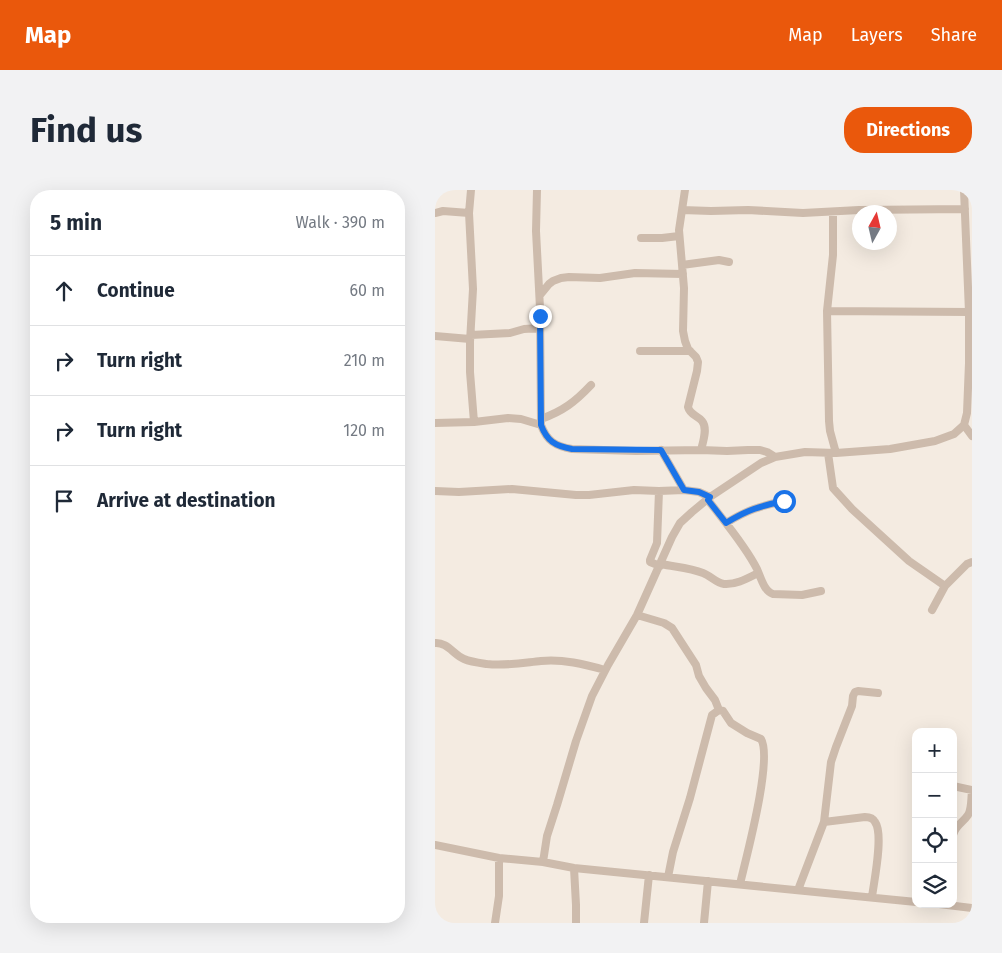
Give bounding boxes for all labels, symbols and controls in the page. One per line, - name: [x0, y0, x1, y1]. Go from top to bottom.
- text: Map: [25, 21, 71, 49]
- text: Map: [788, 24, 823, 46]
- text: Layers: [851, 24, 903, 46]
- text: Share: [931, 24, 977, 46]
- button: Directions: [844, 107, 972, 153]
- text: Find us: [30, 109, 142, 151]
- north arrow: [852, 205, 897, 250]
- text: 5 min: [50, 210, 102, 236]
- text: Walk · 390 m: [295, 213, 385, 232]
- icon: ahead: [50, 277, 78, 305]
- text: Continue: [97, 279, 175, 302]
- text: 60 m: [350, 281, 385, 300]
- route end: [529, 305, 552, 328]
- icon: right: [50, 347, 78, 375]
- text: Turn right: [97, 349, 182, 372]
- text: 210 m: [344, 351, 385, 370]
- icon: right: [50, 417, 78, 445]
- text: Turn right: [97, 419, 182, 442]
- text: 120 m: [343, 421, 385, 440]
- icon: arrive: [50, 487, 78, 515]
- text: Arrive at destination: [97, 489, 276, 512]
- route start: [773, 490, 796, 513]
- map controls: [912, 728, 957, 908]
- button: +: [912, 728, 957, 773]
- button: −: [912, 773, 957, 818]
- button: locate: [912, 818, 957, 863]
- button: layers: [912, 863, 957, 908]

